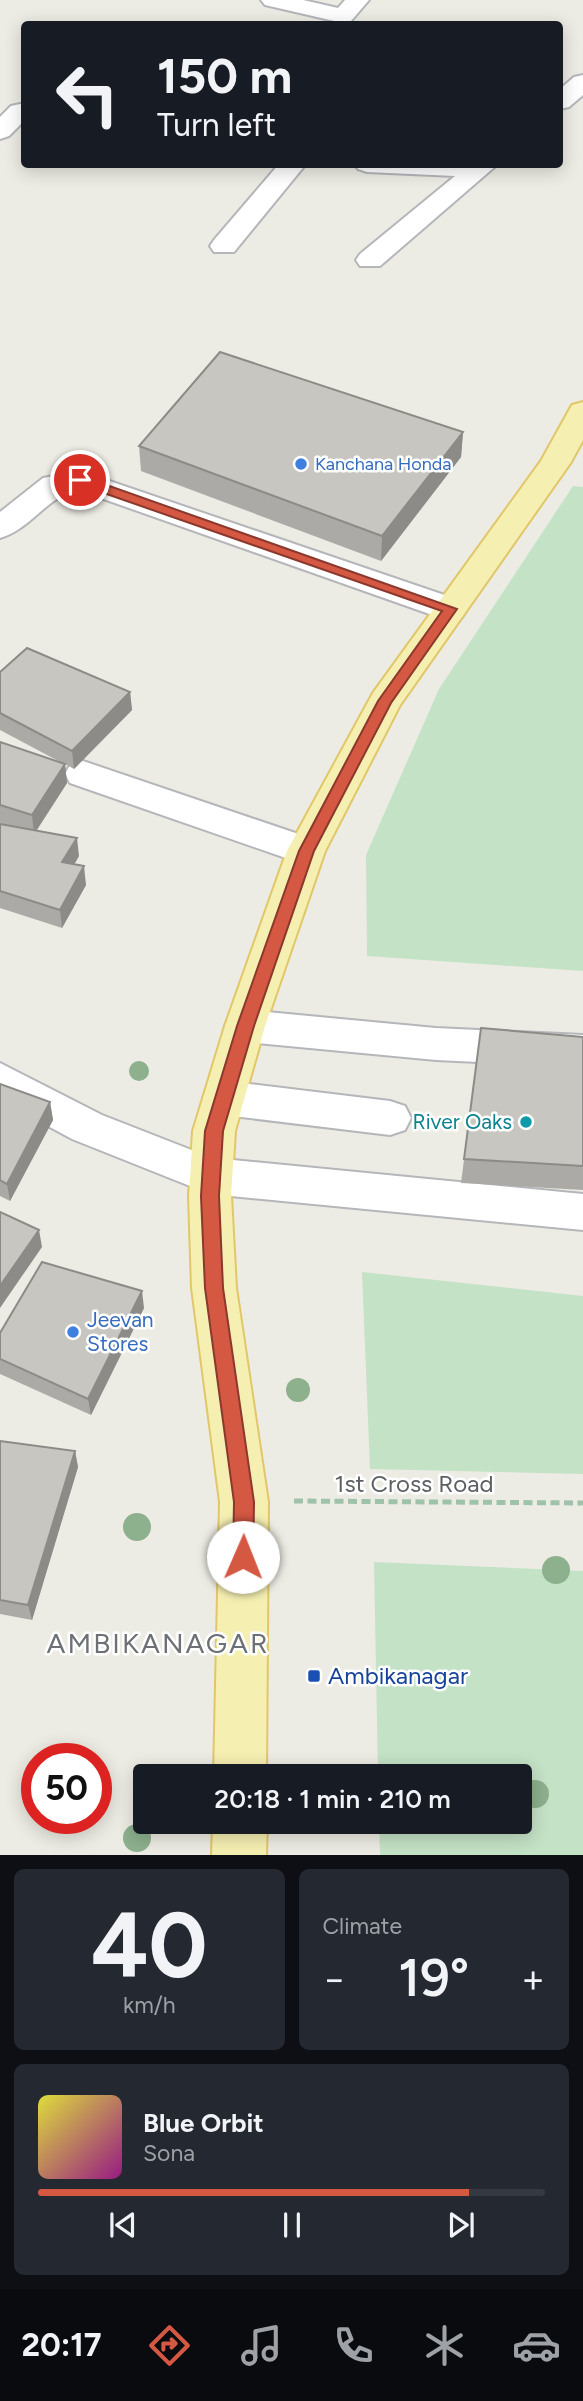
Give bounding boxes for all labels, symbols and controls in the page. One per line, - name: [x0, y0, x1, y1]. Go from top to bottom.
- text: 150 m: [157, 46, 292, 105]
- icon: left: [42, 49, 133, 140]
- text: Turn left: [157, 106, 276, 144]
- pin: [50, 450, 110, 510]
- place label: Kanchana Honda: [315, 453, 451, 475]
- marker: Kanchana Honda: [293, 456, 309, 472]
- icon: arrive: [61, 461, 99, 499]
- place label: River Oaks: [413, 1109, 512, 1134]
- marker: River Oaks: [518, 1114, 534, 1130]
- place label: Jeevan Stores: [87, 1307, 154, 1356]
- marker: Jeevan Stores: [65, 1324, 81, 1340]
- street label: 1st Cross Road: [335, 1469, 493, 1498]
- position arrow: [206, 1520, 280, 1594]
- district label: AMBIKANAGAR: [47, 1626, 269, 1660]
- place label: Ambikanagar: [328, 1661, 468, 1690]
- marker: Ambikanagar: [306, 1668, 322, 1684]
- speed limit sign: 50: [21, 1743, 112, 1834]
- text: 20:18 · 1 min · 210 m: [214, 1783, 451, 1815]
- text: 40: [91, 1891, 208, 2000]
- text: Climate: [323, 1912, 402, 1940]
- text: 19°: [398, 1947, 469, 2009]
- text: −: [323, 1956, 346, 2002]
- text: +: [521, 1956, 545, 2002]
- text: km/h: [123, 1991, 176, 2019]
- text: Blue Orbit: [143, 2107, 264, 2139]
- text: Sona: [143, 2139, 195, 2167]
- icon: previous: [104, 2206, 142, 2244]
- icon: pause: [273, 2206, 311, 2244]
- icon: next: [442, 2206, 480, 2244]
- icon: directions: [145, 2321, 194, 2370]
- icon: music: [237, 2321, 286, 2370]
- icon: phone: [329, 2321, 378, 2370]
- icon: climate: [420, 2321, 469, 2370]
- icon: car: [512, 2321, 561, 2370]
- text: 20:17: [21, 2326, 102, 2364]

